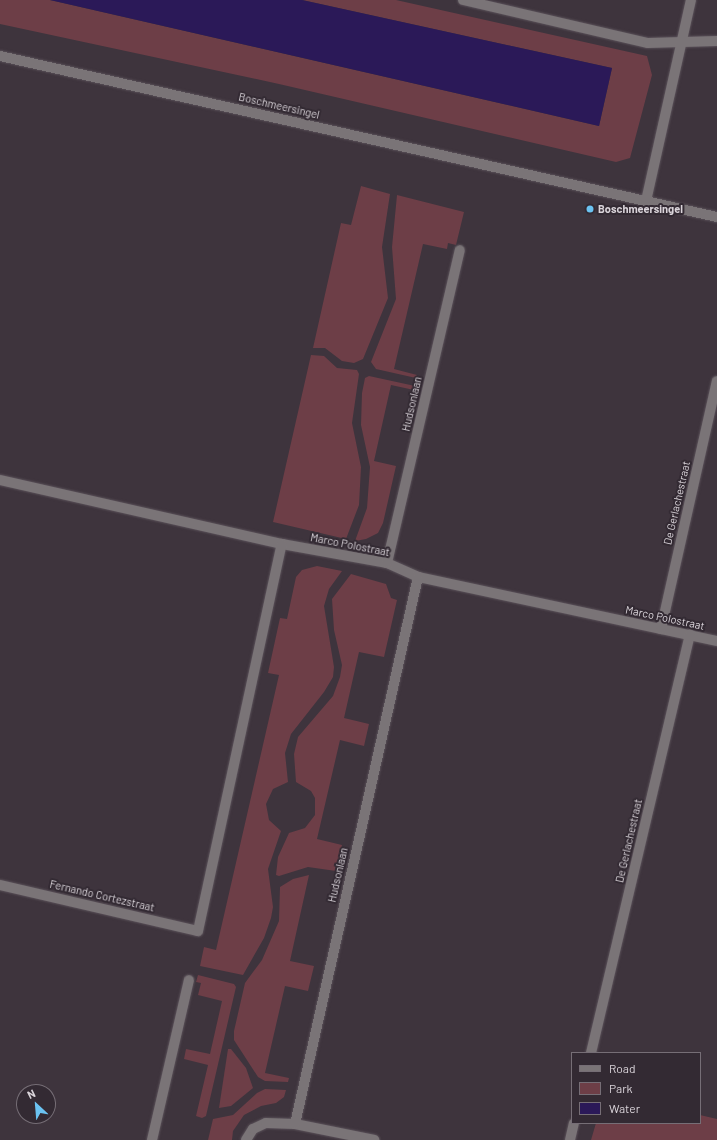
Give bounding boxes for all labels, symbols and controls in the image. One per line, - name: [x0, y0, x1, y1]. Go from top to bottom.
- street label: Boschmeersingel: [237, 90, 321, 122]
- place label: Boschmeersingel: [598, 202, 683, 216]
- marker: Boschmeersingel: [585, 204, 595, 214]
- street label: Hudsonlaan: [399, 375, 425, 433]
- street label: De Gerlachestraat: [661, 460, 693, 546]
- street label: Marco Polostraat: [309, 531, 391, 559]
- street label: Marco Polostraat: [624, 603, 706, 633]
- street label: De Gerlachestraat: [613, 798, 645, 884]
- street label: Hudsonlaan: [325, 846, 351, 904]
- street label: Fernando Cortezstraat: [48, 878, 156, 914]
- legend: [571, 1052, 701, 1124]
- text: Road: [609, 1061, 636, 1075]
- text: Park: [609, 1081, 633, 1095]
- north arrow: [16, 1084, 56, 1124]
- text: N: [25, 1086, 37, 1101]
- text: Water: [609, 1101, 640, 1115]

